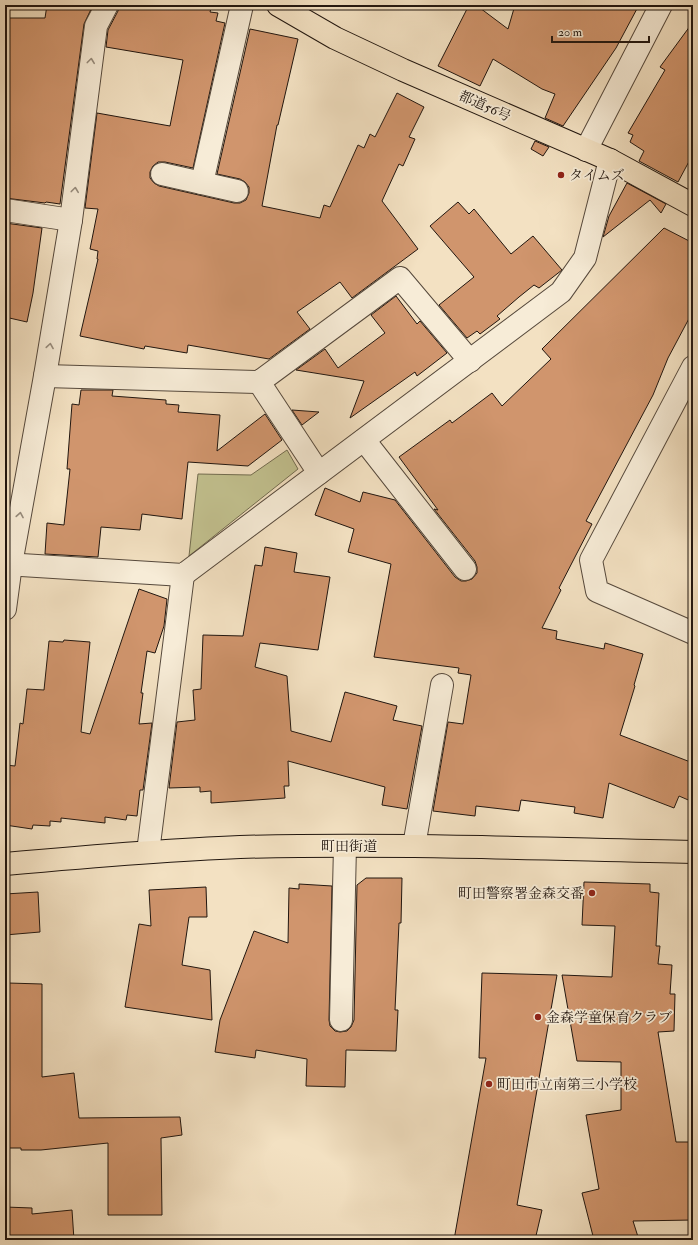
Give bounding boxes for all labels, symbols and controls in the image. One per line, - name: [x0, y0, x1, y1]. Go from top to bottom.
- scale bar: [552, 18, 649, 44]
- text: 20 m: [558, 25, 583, 40]
- one-way arrow: [86, 58, 95, 64]
- street label: 都道56号: [456, 87, 514, 125]
- place label: タイムズ: [569, 167, 625, 184]
- marker: タイムズ: [556, 170, 566, 180]
- one-way arrow: [70, 187, 79, 193]
- one-way arrow: [45, 343, 54, 349]
- one-way arrow: [15, 512, 23, 518]
- street label: 町田街道: [321, 838, 377, 855]
- place label: 町田警察署金森交番: [458, 885, 584, 902]
- marker: 町田警察署金森交番: [587, 888, 597, 898]
- place label: 金森学童保育クラブ: [546, 1009, 672, 1026]
- marker: 金森学童保育クラブ: [533, 1012, 543, 1022]
- place label: 町田市立南第三小学校: [497, 1076, 637, 1093]
- marker: 町田市立南第三小学校: [484, 1079, 494, 1089]

